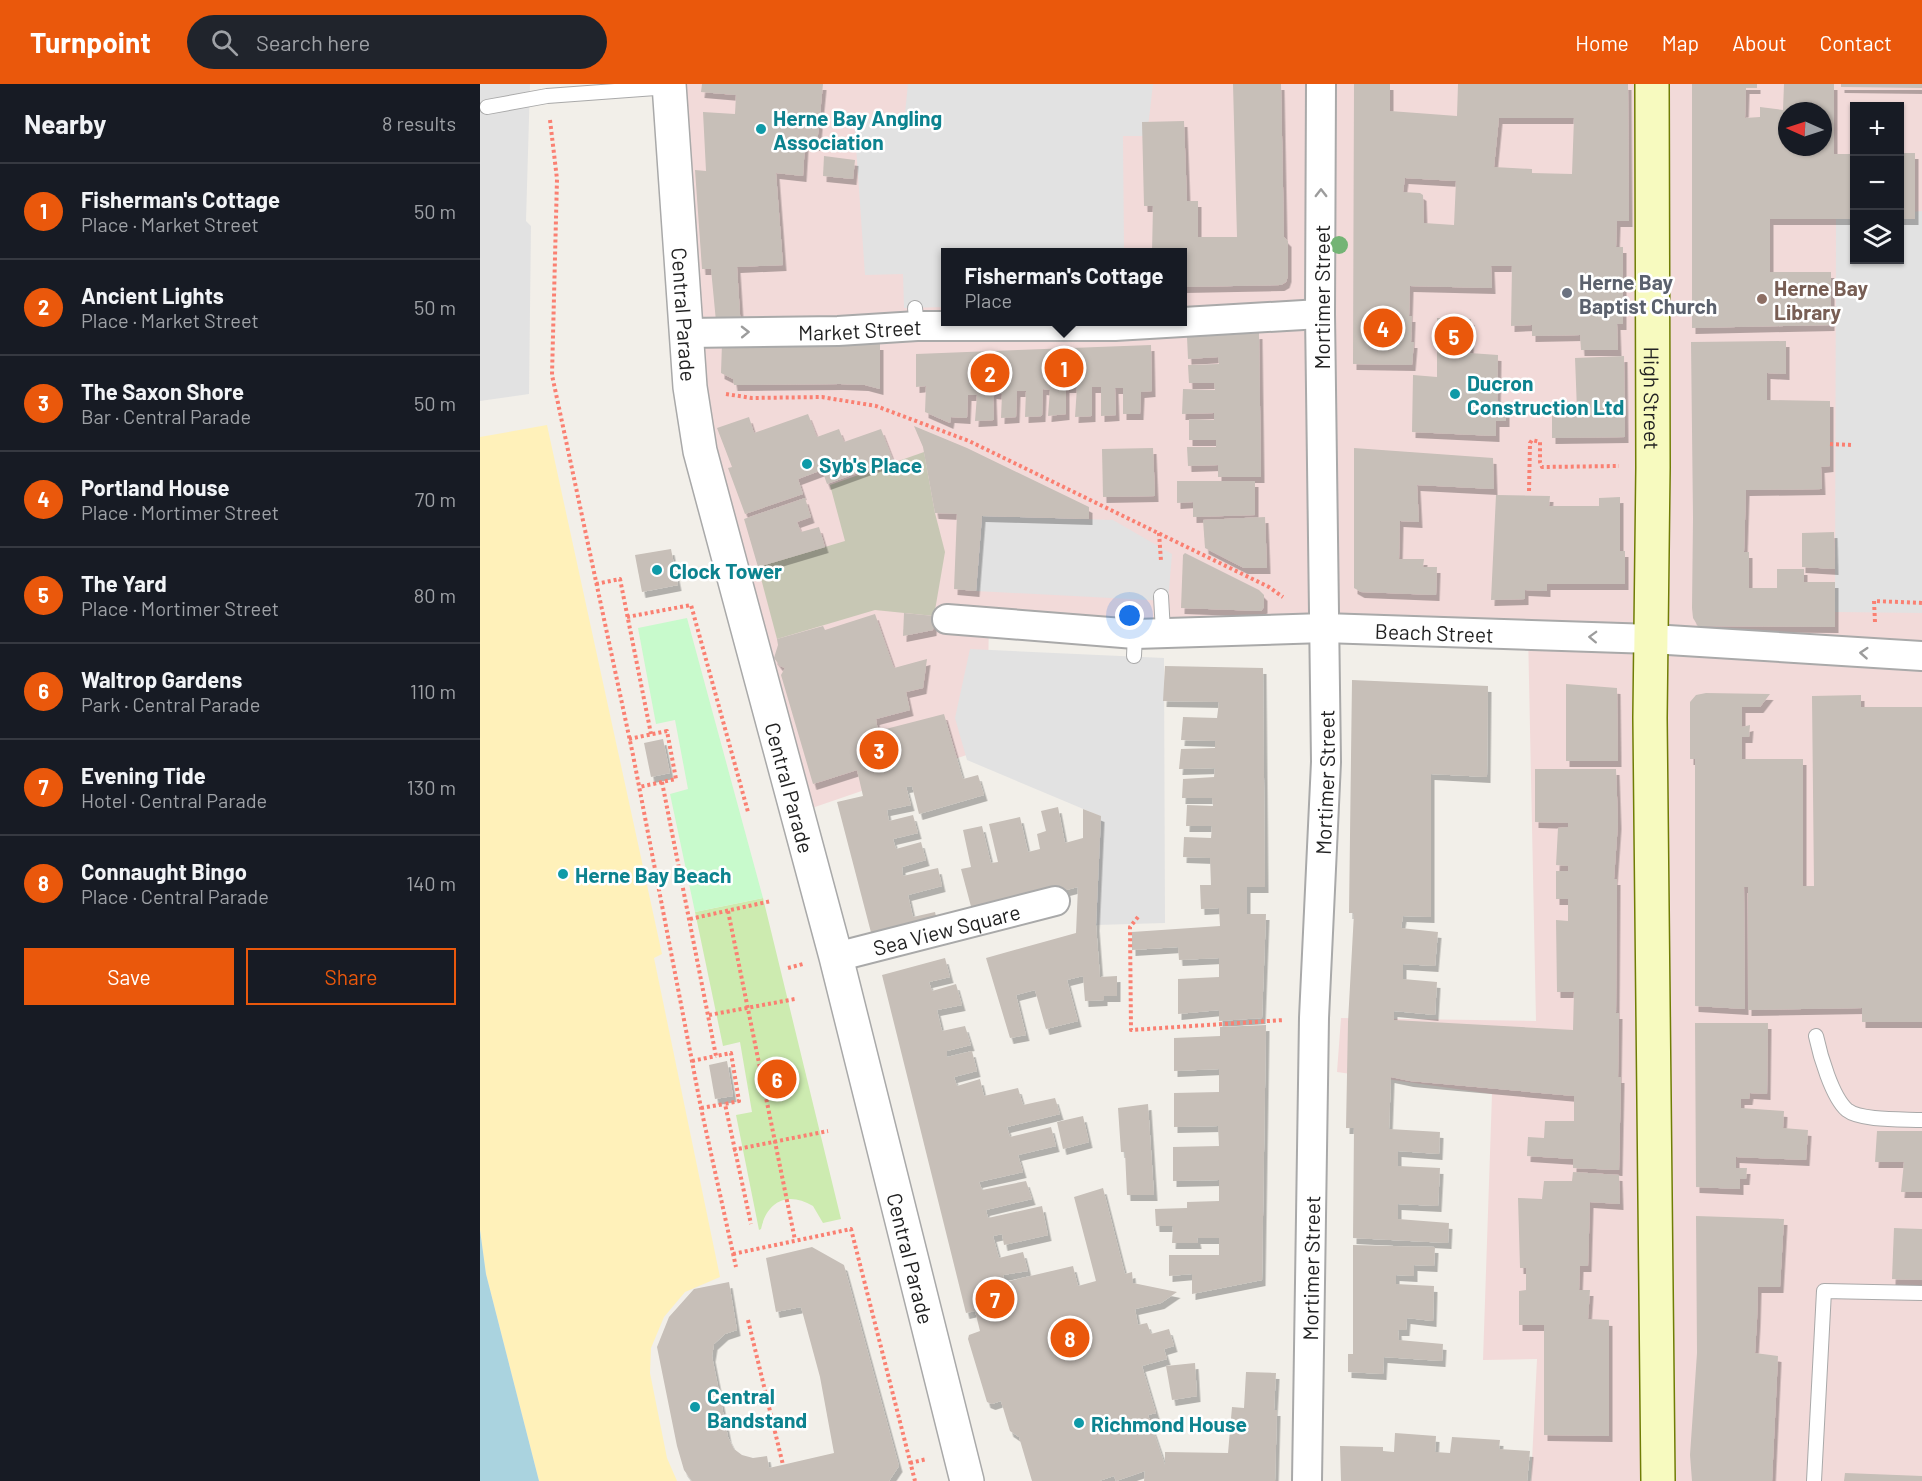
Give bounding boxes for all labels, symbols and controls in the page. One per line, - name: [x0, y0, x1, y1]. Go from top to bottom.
- search box: [187, 15, 607, 69]
- text: Turnpoint: [30, 25, 151, 59]
- icon: search: [208, 26, 241, 59]
- text: Search here: [256, 29, 370, 55]
- text: Home: [1575, 30, 1629, 55]
- text: Map: [1662, 30, 1699, 55]
- text: About: [1732, 30, 1787, 55]
- text: Contact: [1820, 30, 1892, 55]
- north arrow: [1778, 102, 1832, 156]
- map controls: [1850, 102, 1904, 264]
- button: +: [1850, 102, 1904, 156]
- place label: Herne Bay Angling Association: [773, 105, 942, 154]
- text: Nearby: [24, 108, 106, 139]
- text: 8 results: [382, 111, 456, 135]
- marker: Herne Bay Angling Association: [754, 122, 768, 136]
- button: −: [1850, 156, 1904, 210]
- text: Fisherman's Cottage: [81, 186, 280, 212]
- one-way arrow: [1314, 188, 1327, 197]
- text: 1: [40, 199, 47, 223]
- text: 50 m: [414, 199, 456, 223]
- button: layers: [1850, 210, 1904, 264]
- text: Place · Market Street: [81, 212, 259, 236]
- street label: Mortimer Street: [1309, 225, 1334, 369]
- street label: Central Parade: [668, 247, 702, 382]
- popup: [941, 248, 1187, 326]
- text: Fisherman's Cottage: [965, 262, 1164, 288]
- place label: Herne Bay Baptist Church: [1579, 269, 1717, 318]
- place label: Herne Bay Library: [1774, 275, 1869, 324]
- text: Ancient Lights: [81, 282, 224, 308]
- marker: Herne Bay Baptist Church: [1560, 286, 1574, 300]
- text: Place: [965, 288, 1012, 312]
- marker: Herne Bay Library: [1755, 292, 1769, 306]
- text: 2: [38, 295, 49, 319]
- text: 50 m: [414, 295, 456, 319]
- pin: 4: [1364, 306, 1402, 350]
- text: Place · Market Street: [81, 308, 259, 332]
- street label: Market Street: [798, 314, 922, 344]
- pin: 5: [1434, 314, 1474, 358]
- one-way arrow: [740, 326, 749, 338]
- pin: 1: [1044, 346, 1084, 390]
- street label: High Street: [1640, 346, 1665, 450]
- pin: 2: [970, 350, 1010, 396]
- place label: Ducron Construction Ltd: [1467, 370, 1624, 419]
- text: The Saxon Shore: [81, 378, 244, 404]
- marker: Ducron Construction Ltd: [1448, 387, 1462, 401]
- text: 3: [38, 391, 49, 415]
- text: 50 m: [414, 391, 456, 415]
- text: Bar · Central Parade: [81, 404, 251, 428]
- place label: Syb's Place: [819, 452, 922, 477]
- marker: Syb's Place: [800, 457, 814, 471]
- text: Portland House: [81, 474, 230, 500]
- text: 4: [37, 487, 50, 511]
- text: 70 m: [415, 487, 456, 511]
- text: Place · Mortimer Street: [81, 500, 279, 524]
- place label: Clock Tower: [669, 558, 782, 583]
- marker: Clock Tower: [650, 563, 664, 577]
- text: The Yard: [81, 570, 167, 596]
- text: 5: [38, 583, 49, 607]
- text: 80 m: [414, 583, 456, 607]
- text: Place · Mortimer Street: [81, 596, 279, 620]
- your location: [1115, 601, 1144, 630]
- street label: Beach Street: [1374, 617, 1494, 646]
- one-way arrow: [1589, 631, 1598, 643]
- one-way arrow: [1859, 646, 1868, 659]
- text: Waltrop Gardens: [81, 666, 242, 692]
- text: 6: [38, 679, 49, 703]
- text: 110 m: [410, 679, 456, 703]
- text: Park · Central Parade: [81, 692, 260, 716]
- street label: Mortimer Street: [1309, 710, 1339, 855]
- street label: Central Parade: [761, 719, 820, 856]
- pin: 3: [860, 728, 898, 772]
- text: Evening Tide: [81, 762, 206, 788]
- text: 7: [39, 775, 48, 799]
- text: 130 m: [407, 775, 456, 799]
- text: Hotel · Central Parade: [81, 788, 267, 812]
- text: Connaught Bingo: [81, 858, 247, 884]
- place label: Herne Bay Beach: [575, 862, 732, 887]
- marker: Herne Bay Beach: [556, 867, 570, 881]
- text: 8: [38, 871, 49, 895]
- text: 140 m: [406, 871, 456, 895]
- text: Place · Central Parade: [81, 884, 269, 908]
- street label: Sea View Square: [870, 898, 1023, 960]
- button: Save: [24, 948, 234, 1005]
- button: Share: [246, 948, 456, 1005]
- pin: 6: [758, 1056, 796, 1102]
- street label: Central Parade: [883, 1190, 940, 1327]
- street label: Mortimer Street: [1297, 1195, 1324, 1341]
- pin: 7: [976, 1276, 1014, 1322]
- pin: 8: [1050, 1316, 1090, 1360]
- place label: Central Bandstand: [707, 1383, 807, 1432]
- marker: Central Bandstand: [688, 1400, 702, 1414]
- place label: Richmond House: [1091, 1411, 1247, 1436]
- marker: Richmond House: [1072, 1416, 1086, 1430]

